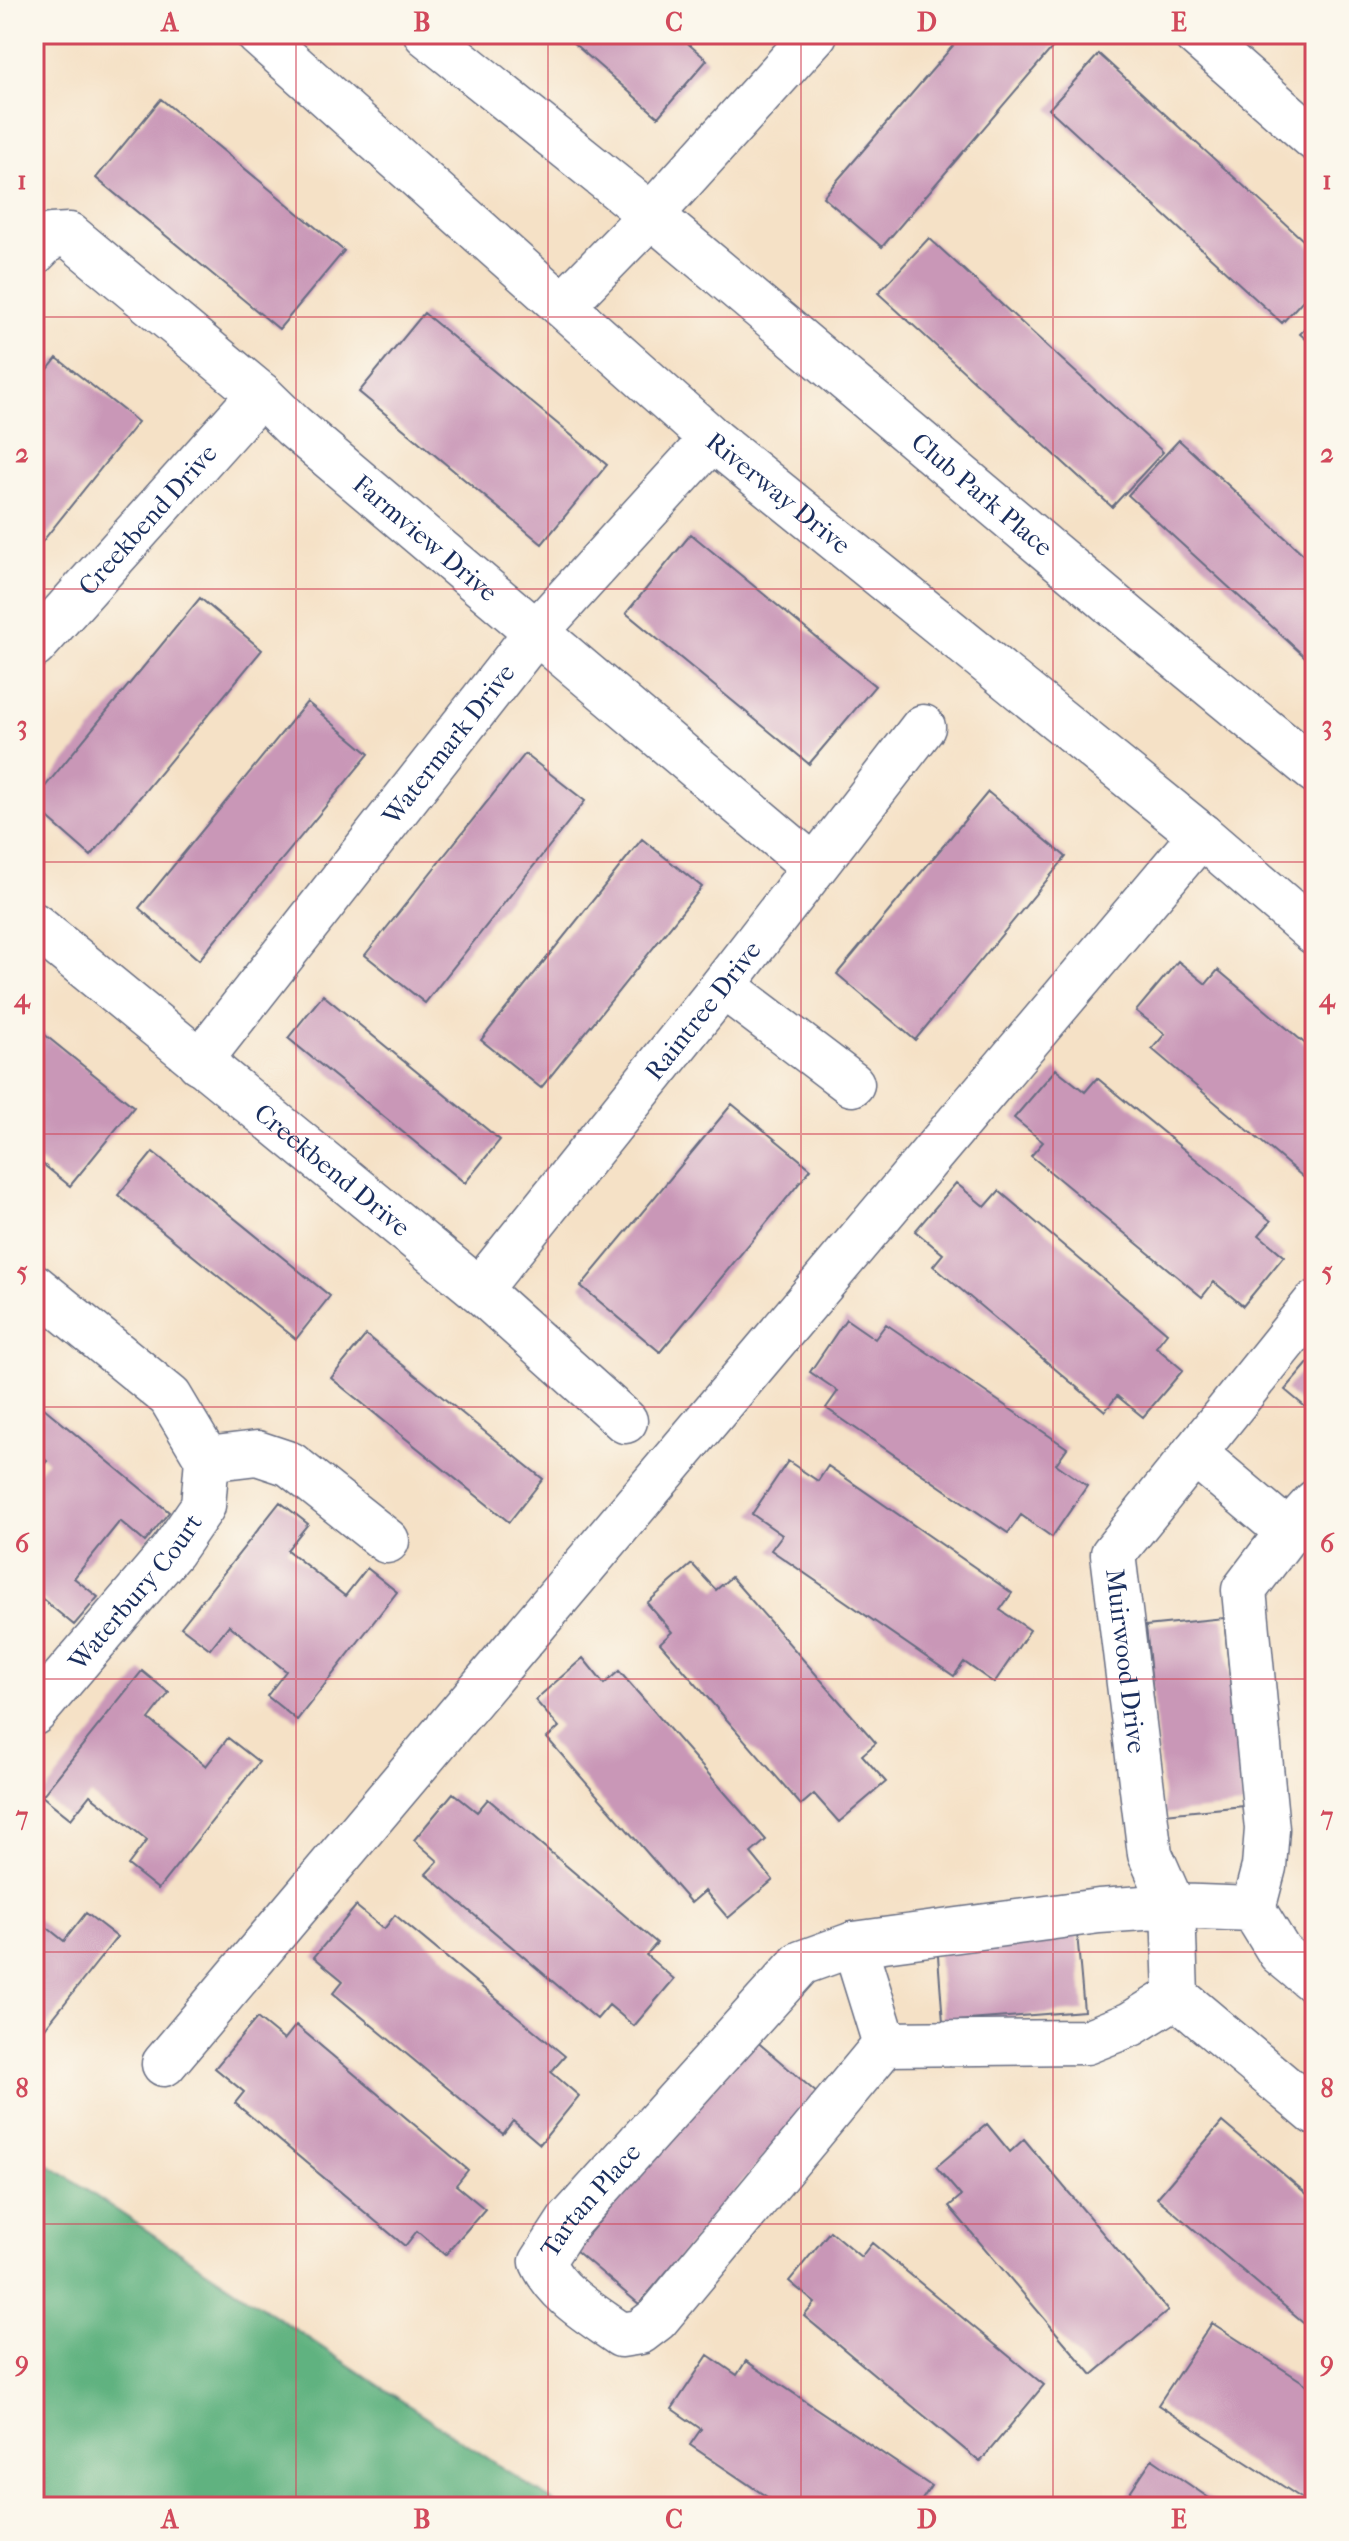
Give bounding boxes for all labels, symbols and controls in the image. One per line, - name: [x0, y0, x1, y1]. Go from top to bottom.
- text: A: [160, 7, 180, 38]
- text: B: [414, 7, 431, 38]
- text: C: [665, 7, 683, 38]
- text: D: [917, 7, 937, 38]
- text: E: [1171, 7, 1187, 38]
- text: 1: [17, 165, 27, 196]
- text: 1: [1322, 165, 1332, 196]
- street label: Riverway Drive: [700, 426, 857, 561]
- street label: Club Park Place: [905, 426, 1059, 563]
- text: 2: [15, 438, 29, 469]
- street label: Creekbend Drive: [72, 438, 224, 602]
- text: 2: [1320, 438, 1334, 469]
- street label: Farmview Drive: [346, 469, 504, 608]
- street label: Watermark Drive: [375, 658, 521, 832]
- text: 3: [17, 710, 27, 741]
- text: 3: [1322, 710, 1332, 741]
- street label: Raintree Drive: [638, 935, 768, 1087]
- text: 4: [13, 983, 31, 1015]
- text: 4: [1318, 983, 1336, 1015]
- street label: Creekbend Drive: [248, 1097, 416, 1243]
- text: 5: [16, 1256, 28, 1287]
- text: 5: [1321, 1256, 1333, 1287]
- street label: Waterbury Court: [62, 1507, 209, 1677]
- text: 6: [15, 1528, 30, 1559]
- text: 6: [1320, 1528, 1335, 1559]
- street label: Muirwood Drive: [1099, 1567, 1152, 1755]
- text: 7: [15, 1801, 29, 1832]
- text: 7: [1320, 1801, 1334, 1832]
- text: 8: [15, 2073, 29, 2104]
- text: 8: [1320, 2073, 1334, 2104]
- street label: Tartan Place: [534, 2137, 648, 2263]
- text: 9: [14, 2346, 29, 2377]
- text: 9: [1319, 2346, 1334, 2377]
- text: A: [160, 2504, 180, 2535]
- text: B: [414, 2504, 431, 2535]
- text: C: [665, 2504, 683, 2535]
- text: D: [917, 2504, 937, 2535]
- text: E: [1171, 2504, 1187, 2535]

